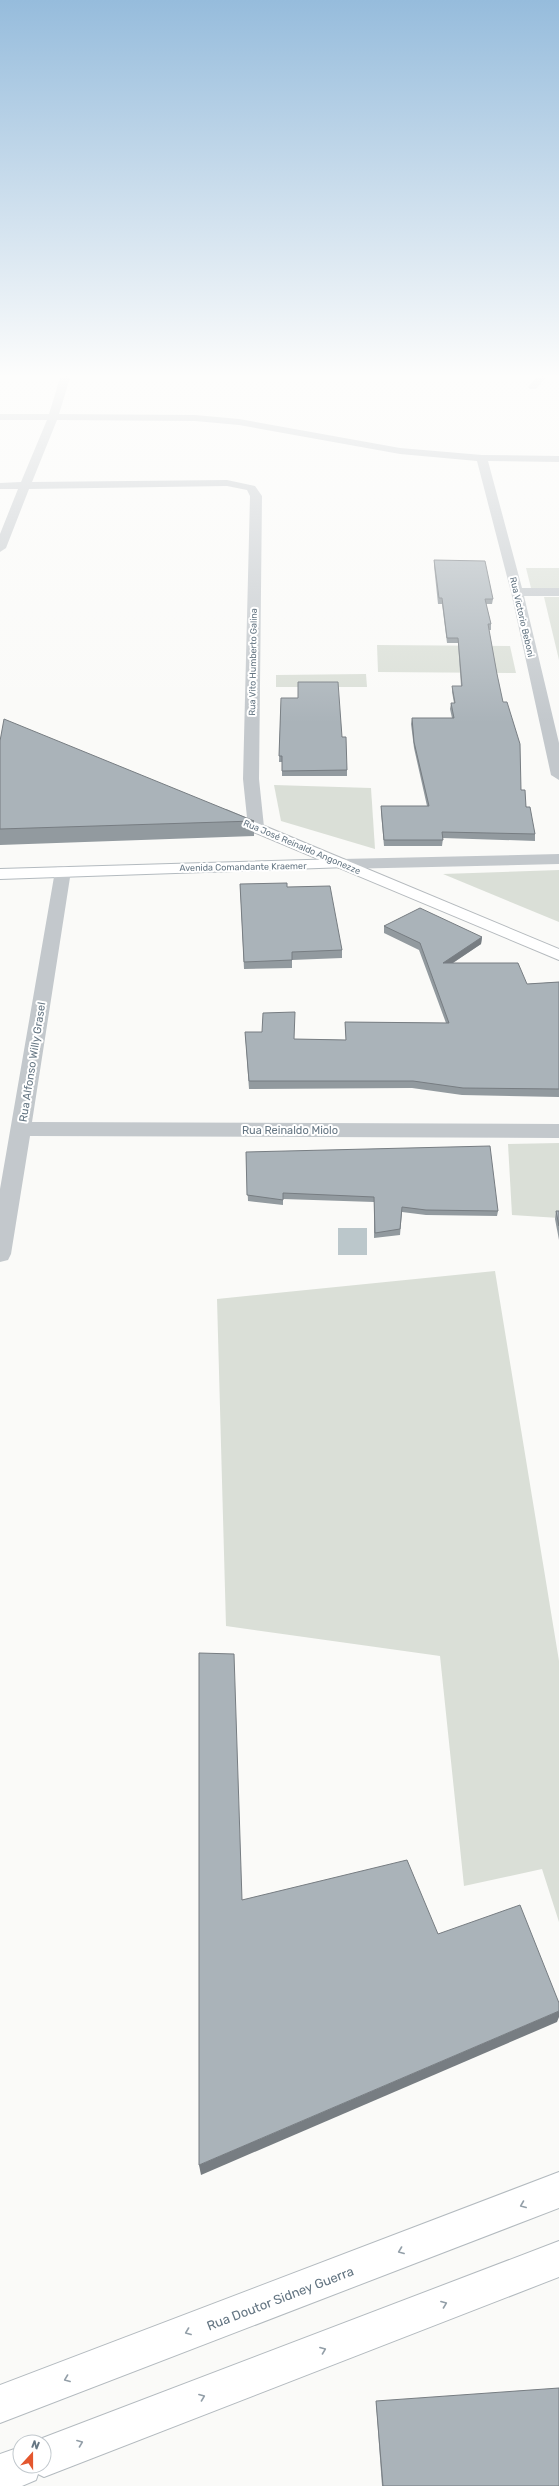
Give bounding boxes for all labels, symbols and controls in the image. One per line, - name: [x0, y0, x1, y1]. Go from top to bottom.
- street label: Rua Victorio Beboni: [508, 576, 536, 658]
- street label: Rua Vito Humberto Galina: [247, 608, 259, 716]
- street label: Rua José Reinaldo Angonezze: [242, 818, 362, 876]
- street label: Avenida Comandante Kraemer: [179, 861, 307, 873]
- street label: Rua Alfonso Willy Grasel: [17, 1001, 48, 1123]
- street label: Rua Reinaldo Miolo: [242, 1124, 338, 1137]
- one-way arrow: [519, 2200, 526, 2208]
- one-way arrow: [398, 2247, 405, 2255]
- street label: Rua Doutor Sidney Guerra: [205, 2263, 356, 2333]
- one-way arrow: [441, 2300, 448, 2308]
- one-way arrow: [185, 2328, 192, 2336]
- one-way arrow: [320, 2347, 327, 2355]
- one-way arrow: [63, 2374, 70, 2382]
- one-way arrow: [198, 2393, 205, 2401]
- north arrow: [12, 2434, 52, 2474]
- text: N: [29, 2438, 42, 2453]
- one-way arrow: [77, 2440, 84, 2448]

